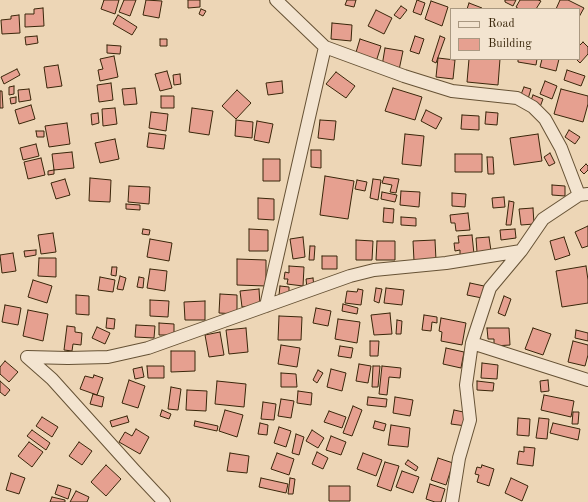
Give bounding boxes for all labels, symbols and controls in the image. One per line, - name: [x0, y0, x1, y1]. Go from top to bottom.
- legend: [450, 8, 580, 60]
- text: Road: [488, 18, 515, 30]
- text: Building: [488, 38, 532, 50]

